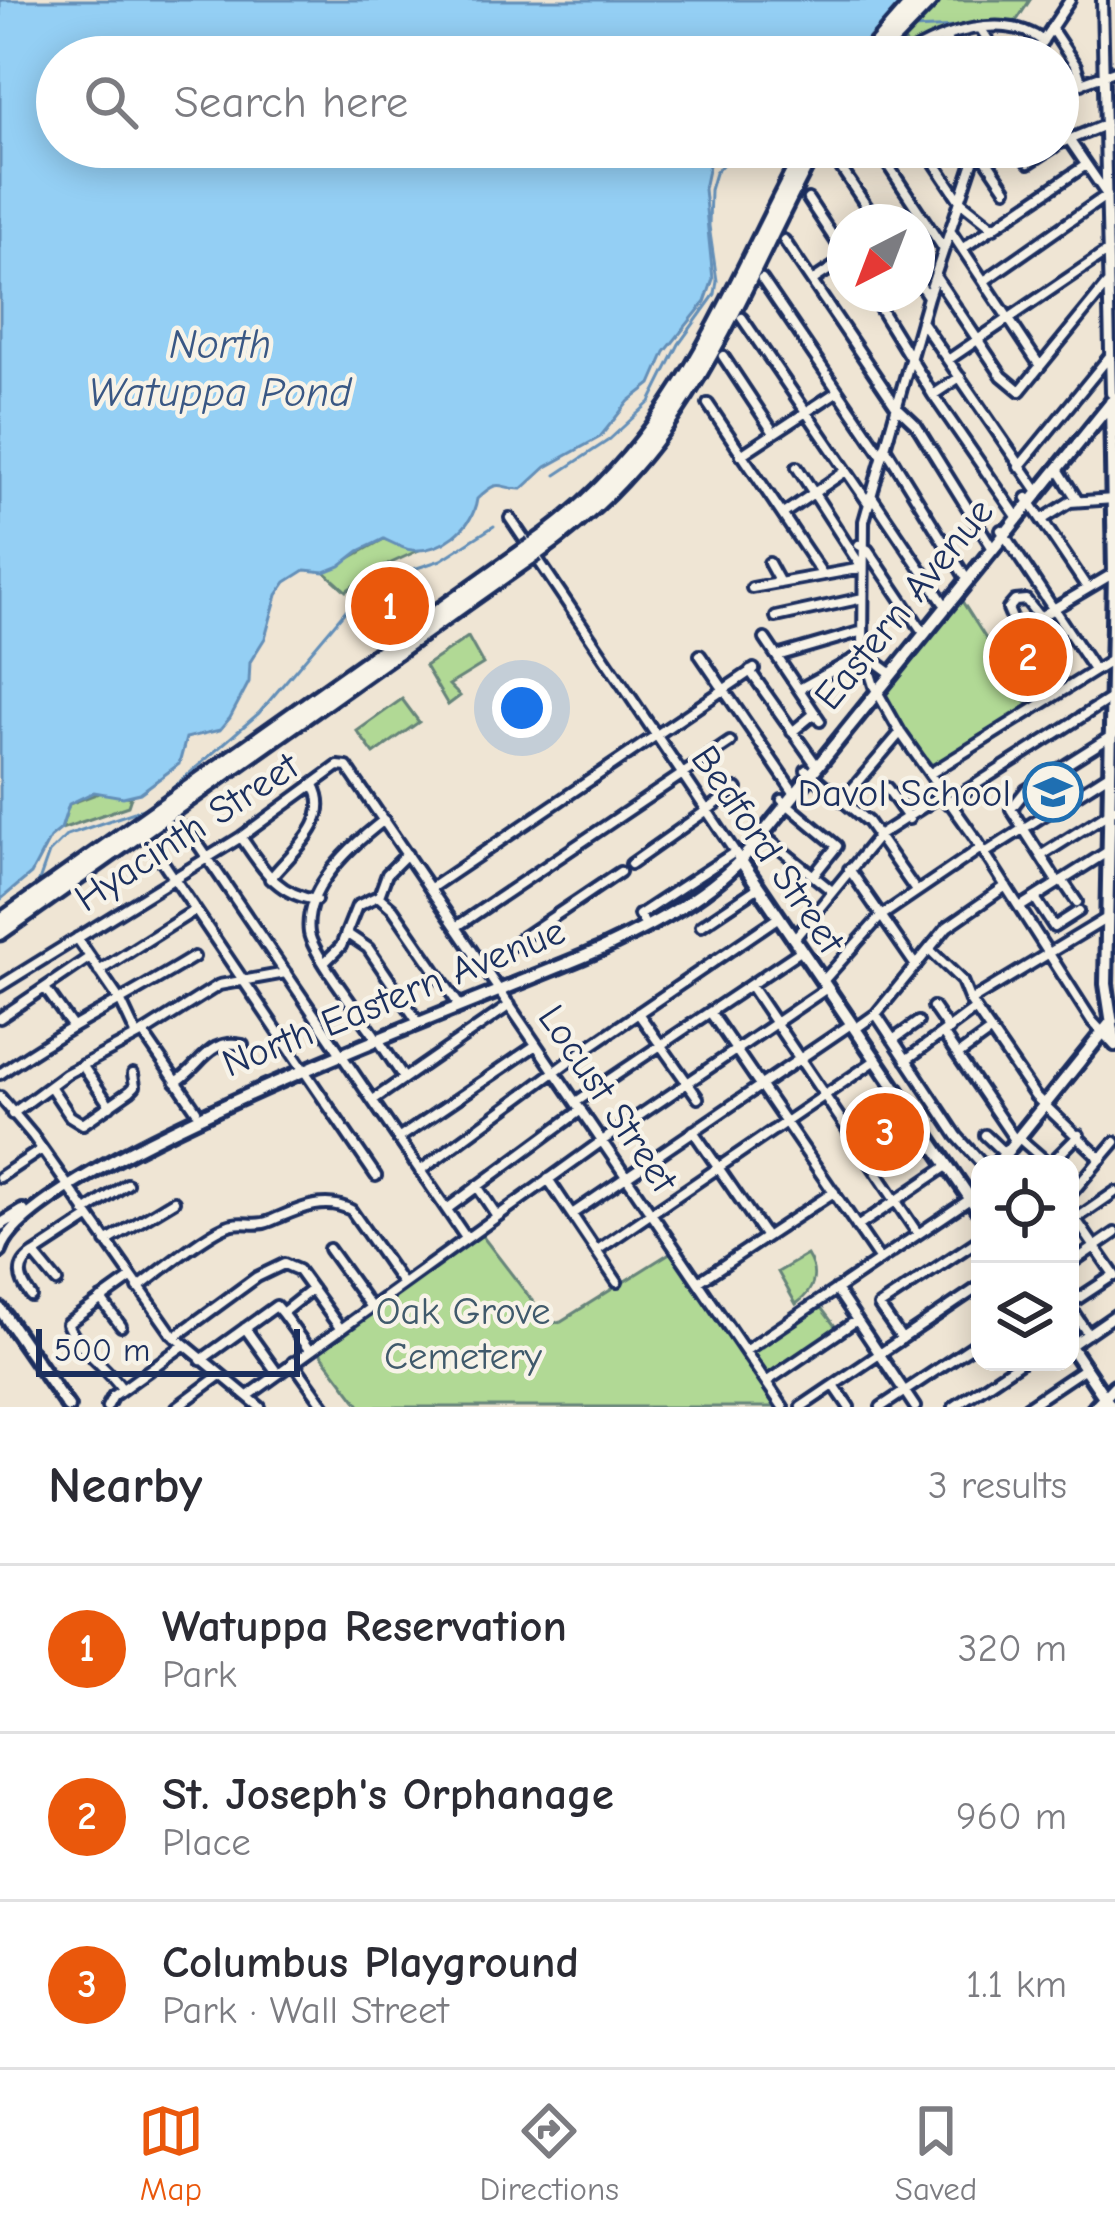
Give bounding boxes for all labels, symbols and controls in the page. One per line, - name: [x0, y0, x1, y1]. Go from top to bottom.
- search box: [36, 36, 1079, 168]
- icon: search: [78, 69, 144, 135]
- text: Search here: [174, 76, 408, 128]
- north arrow: [827, 204, 935, 312]
- water label: North Watuppa Pond: [88, 320, 353, 417]
- street label: Eastern Avenue: [805, 489, 1003, 718]
- pin: 1: [351, 561, 429, 651]
- pin: 2: [989, 612, 1067, 702]
- your location: [492, 678, 552, 738]
- street label: Bedford Street: [682, 737, 855, 964]
- street label: Hyacinth Street: [67, 742, 308, 921]
- school or university icon: Davol School: [1022, 761, 1084, 823]
- place label: Davol School: [798, 771, 1011, 816]
- street label: North Eastern Avenue: [216, 908, 571, 1087]
- street label: Locust Street: [529, 997, 688, 1203]
- pin: 3: [846, 1087, 924, 1177]
- map controls: [971, 1155, 1079, 1371]
- button: locate: [971, 1155, 1079, 1263]
- button: layers: [971, 1263, 1079, 1371]
- park label: Oak Grove Cemetery: [375, 1289, 551, 1379]
- scale bar: [36, 1323, 300, 1376]
- text: 500 m: [54, 1331, 150, 1369]
- text: Nearby: [48, 1456, 202, 1515]
- text: 3 results: [928, 1463, 1067, 1508]
- text: Watuppa Reservation: [162, 1600, 567, 1652]
- text: 1: [79, 1626, 95, 1671]
- text: 320 m: [958, 1626, 1067, 1671]
- text: Park: [162, 1652, 237, 1697]
- text: St. Joseph's Orphanage: [162, 1768, 614, 1820]
- text: 2: [77, 1794, 97, 1839]
- text: 960 m: [956, 1794, 1067, 1839]
- text: Place: [162, 1820, 251, 1865]
- text: Columbus Playground: [162, 1936, 579, 1988]
- text: 3: [77, 1962, 97, 2007]
- text: 1.1 km: [966, 1962, 1067, 2007]
- text: Park · Wall Street: [162, 1988, 449, 2033]
- tab: Map: [138, 2098, 204, 2208]
- tab: Directions: [480, 2098, 619, 2208]
- tab: Saved: [895, 2098, 977, 2208]

